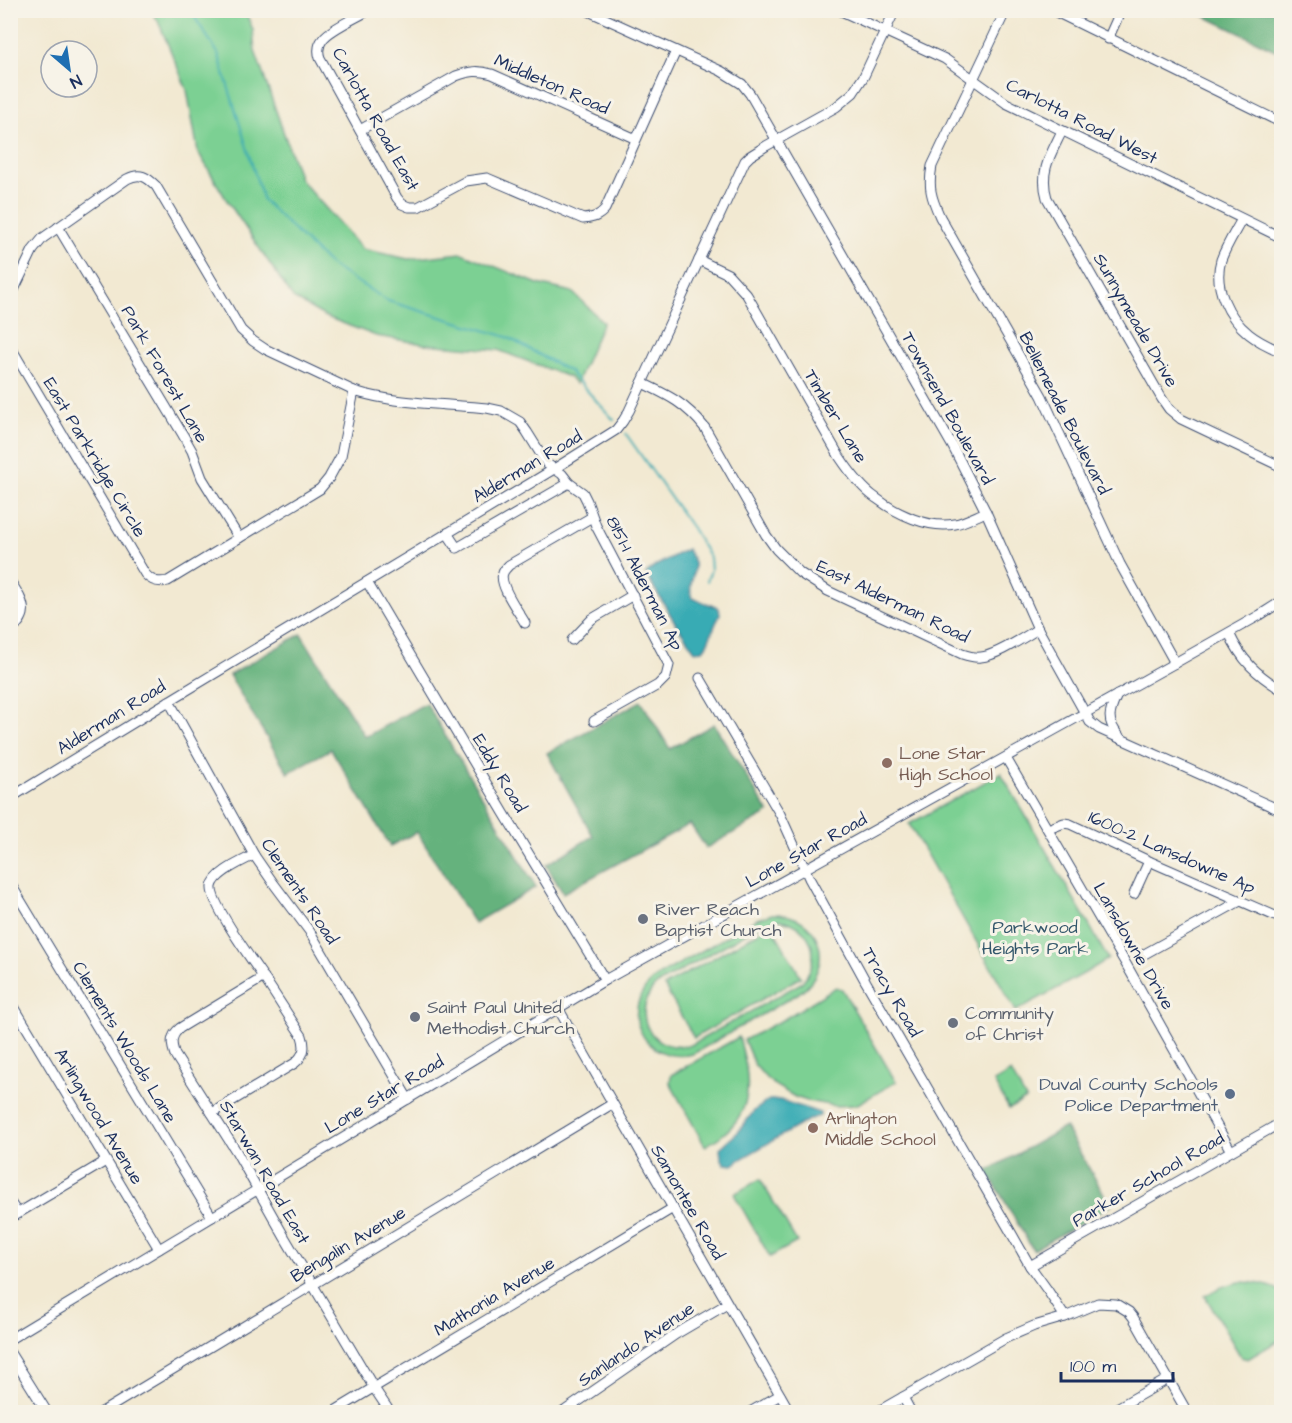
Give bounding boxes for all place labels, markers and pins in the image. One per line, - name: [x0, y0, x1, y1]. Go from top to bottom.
- place label: Lone Star High School: [899, 741, 993, 788]
- marker: Lone Star High School: [880, 756, 894, 770]
- place label: River Reach Baptist Church: [655, 897, 782, 943]
- marker: River Reach Baptist Church: [636, 912, 650, 926]
- place label: Saint Paul United Methodist Church: [427, 995, 575, 1041]
- place label: Community of Christ: [965, 1001, 1054, 1047]
- marker: Saint Paul United Methodist Church: [408, 1010, 422, 1024]
- marker: Community of Christ: [946, 1016, 960, 1030]
- place label: Duval County Schools Police Department: [1039, 1072, 1219, 1118]
- marker: Duval County Schools Police Department: [1223, 1087, 1237, 1101]
- place label: Arlington Middle School: [825, 1106, 936, 1152]
- marker: Arlington Middle School: [806, 1121, 820, 1135]

